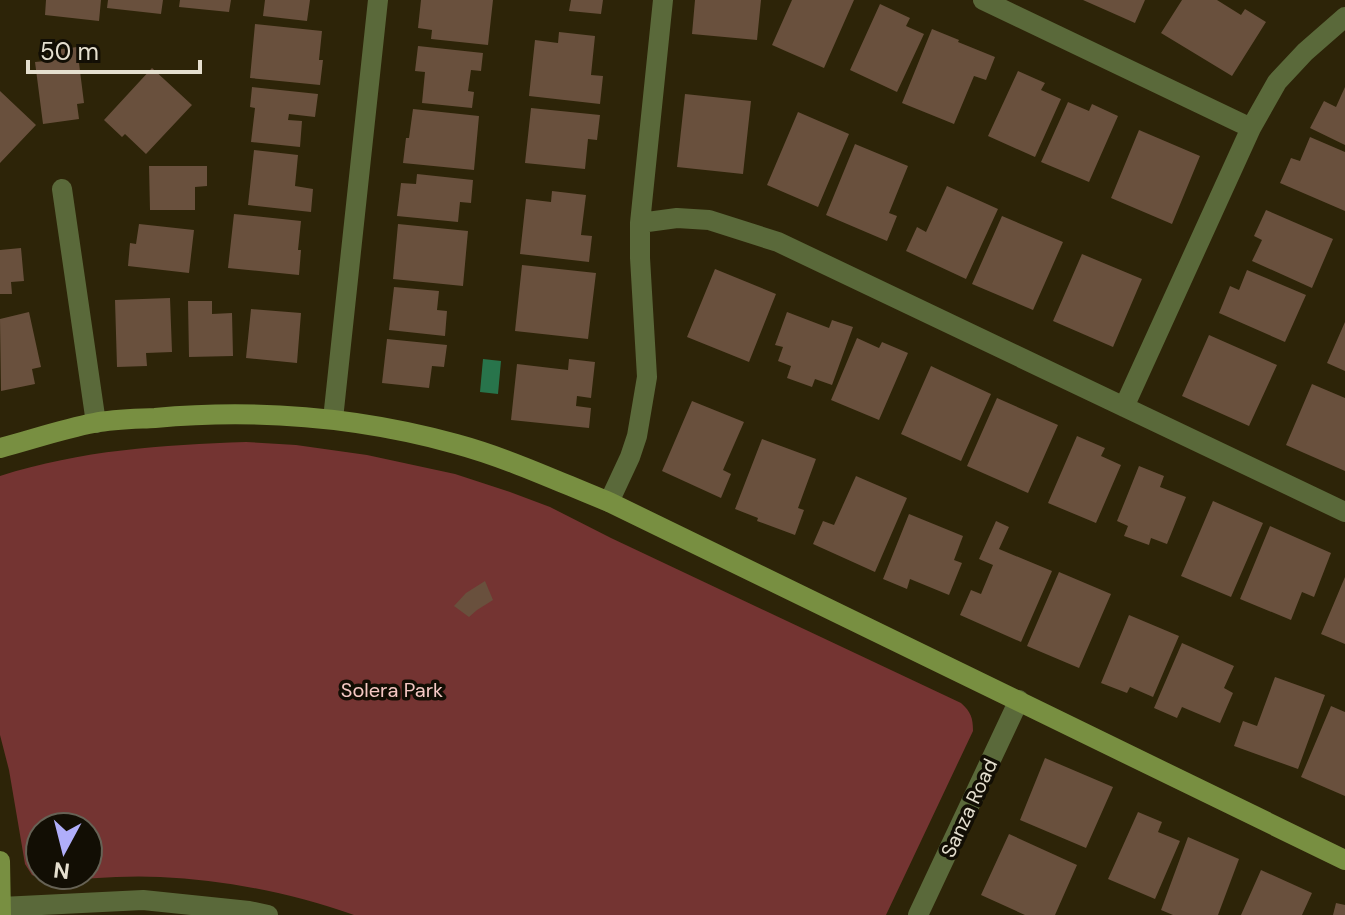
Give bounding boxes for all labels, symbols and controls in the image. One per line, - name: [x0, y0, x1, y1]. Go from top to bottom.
- scale bar: [28, 24, 200, 74]
- text: 50 m: [40, 36, 99, 67]
- park label: Solera Park: [341, 677, 443, 703]
- street label: Sanza Road: [935, 755, 1003, 861]
- north arrow: [24, 811, 104, 891]
- text: N: [52, 855, 71, 886]

